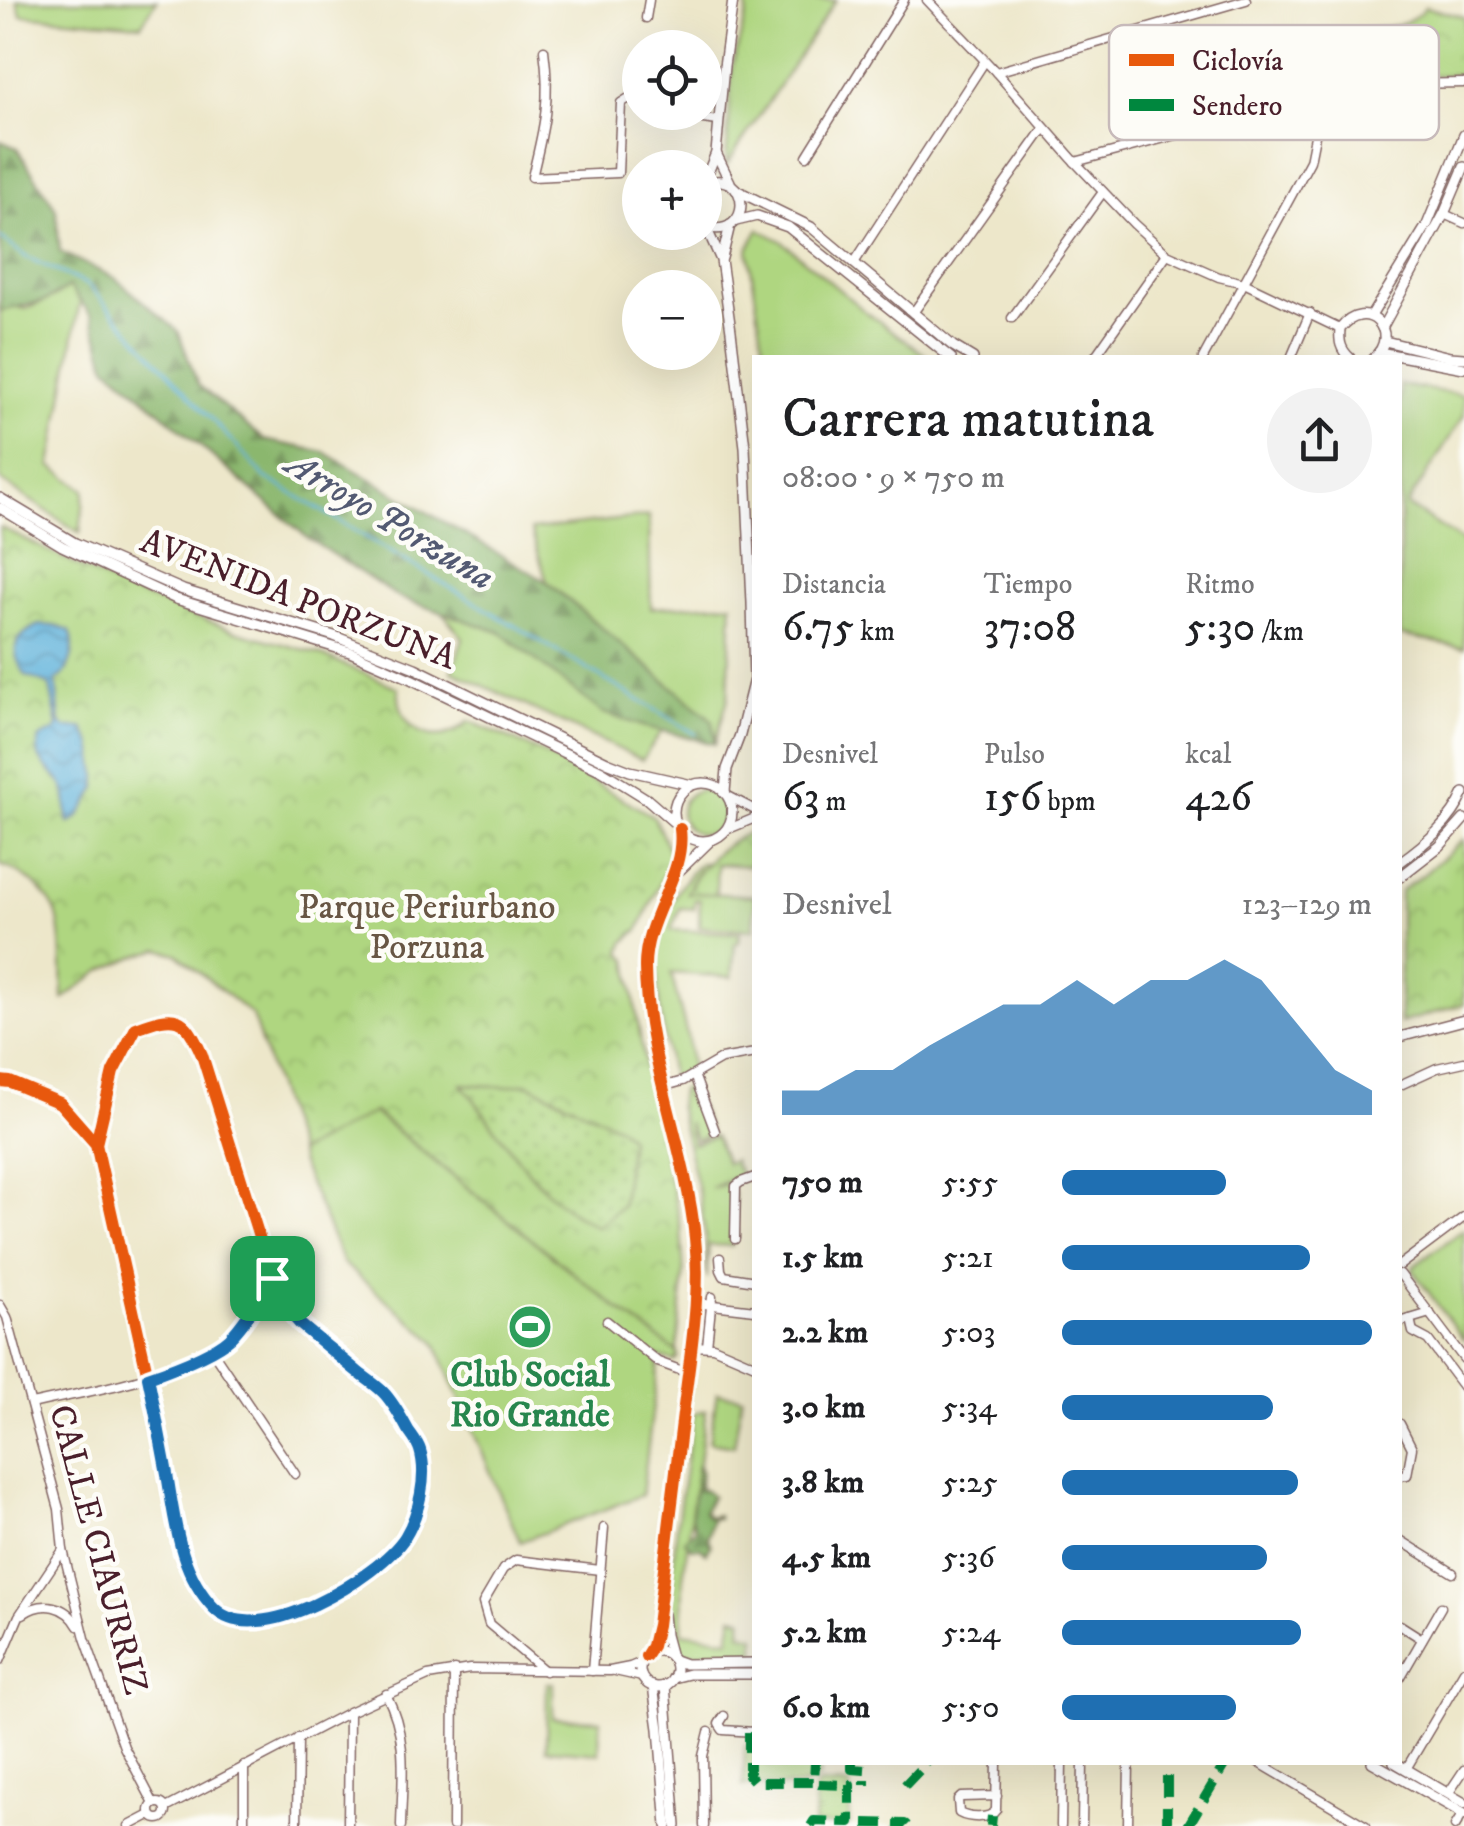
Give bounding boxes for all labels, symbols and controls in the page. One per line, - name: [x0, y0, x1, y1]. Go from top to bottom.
- legend: [1109, 25, 1439, 140]
- map controls: [622, 30, 722, 370]
- button: locate: [622, 30, 722, 130]
- text: Ciclovía: [1192, 44, 1283, 79]
- text: Sendero: [1192, 89, 1282, 124]
- button: +: [622, 150, 722, 250]
- button: −: [622, 270, 722, 370]
- text: Carrera matutina: [782, 386, 1154, 455]
- button: share: [1267, 388, 1372, 493]
- water label: Arroyo Porzuna: [274, 438, 503, 602]
- text: 08:00 · 9 × 750 m: [782, 458, 1005, 498]
- street label: AVENIDA PORZUNA: [134, 520, 463, 681]
- text: Distancia: [782, 567, 886, 602]
- text: Tiempo: [984, 567, 1072, 602]
- text: Ritmo: [1185, 567, 1255, 602]
- text: 6.75: [782, 602, 854, 654]
- text: 37:08: [984, 602, 1076, 654]
- text: 5:30: [1185, 602, 1255, 654]
- text: km: [854, 614, 895, 649]
- text: /km: [1255, 614, 1304, 649]
- text: Desnivel: [782, 737, 878, 772]
- text: Pulso: [984, 737, 1045, 772]
- text: kcal: [1185, 737, 1231, 772]
- text: 63: [782, 772, 820, 824]
- text: 156: [984, 772, 1042, 824]
- text: 426: [1185, 772, 1252, 824]
- text: m: [820, 784, 847, 819]
- text: bpm: [1042, 784, 1096, 819]
- text: Desnivel: [782, 885, 892, 925]
- text: 123–129 m: [1241, 885, 1372, 925]
- park label: Parque Periurbano Porzuna: [299, 886, 555, 970]
- text: 750 m: [782, 1163, 863, 1203]
- text: 5:55: [942, 1163, 998, 1203]
- pin: [230, 1236, 315, 1321]
- text: 1.5 km: [782, 1238, 864, 1278]
- text: 5:21: [942, 1238, 994, 1278]
- icon: arrive: [245, 1251, 300, 1306]
- sports icon: Club Social Rio Grande: [507, 1304, 553, 1350]
- text: 2.2 km: [782, 1313, 868, 1353]
- text: 5:03: [942, 1313, 995, 1353]
- place label: Club Social Rio Grande: [450, 1354, 610, 1438]
- text: 3.0 km: [782, 1388, 866, 1428]
- text: 5:34: [942, 1388, 997, 1428]
- street label: CALLE CIAURRIZ: [38, 1400, 158, 1700]
- text: 3.8 km: [782, 1463, 864, 1503]
- text: 5:25: [942, 1463, 998, 1503]
- text: 4.5 km: [782, 1538, 871, 1578]
- text: 5:36: [942, 1538, 995, 1578]
- text: 5.2 km: [782, 1613, 867, 1653]
- text: 5:24: [942, 1613, 1000, 1653]
- text: 6.0 km: [782, 1688, 870, 1728]
- text: 5:50: [942, 1688, 999, 1728]

